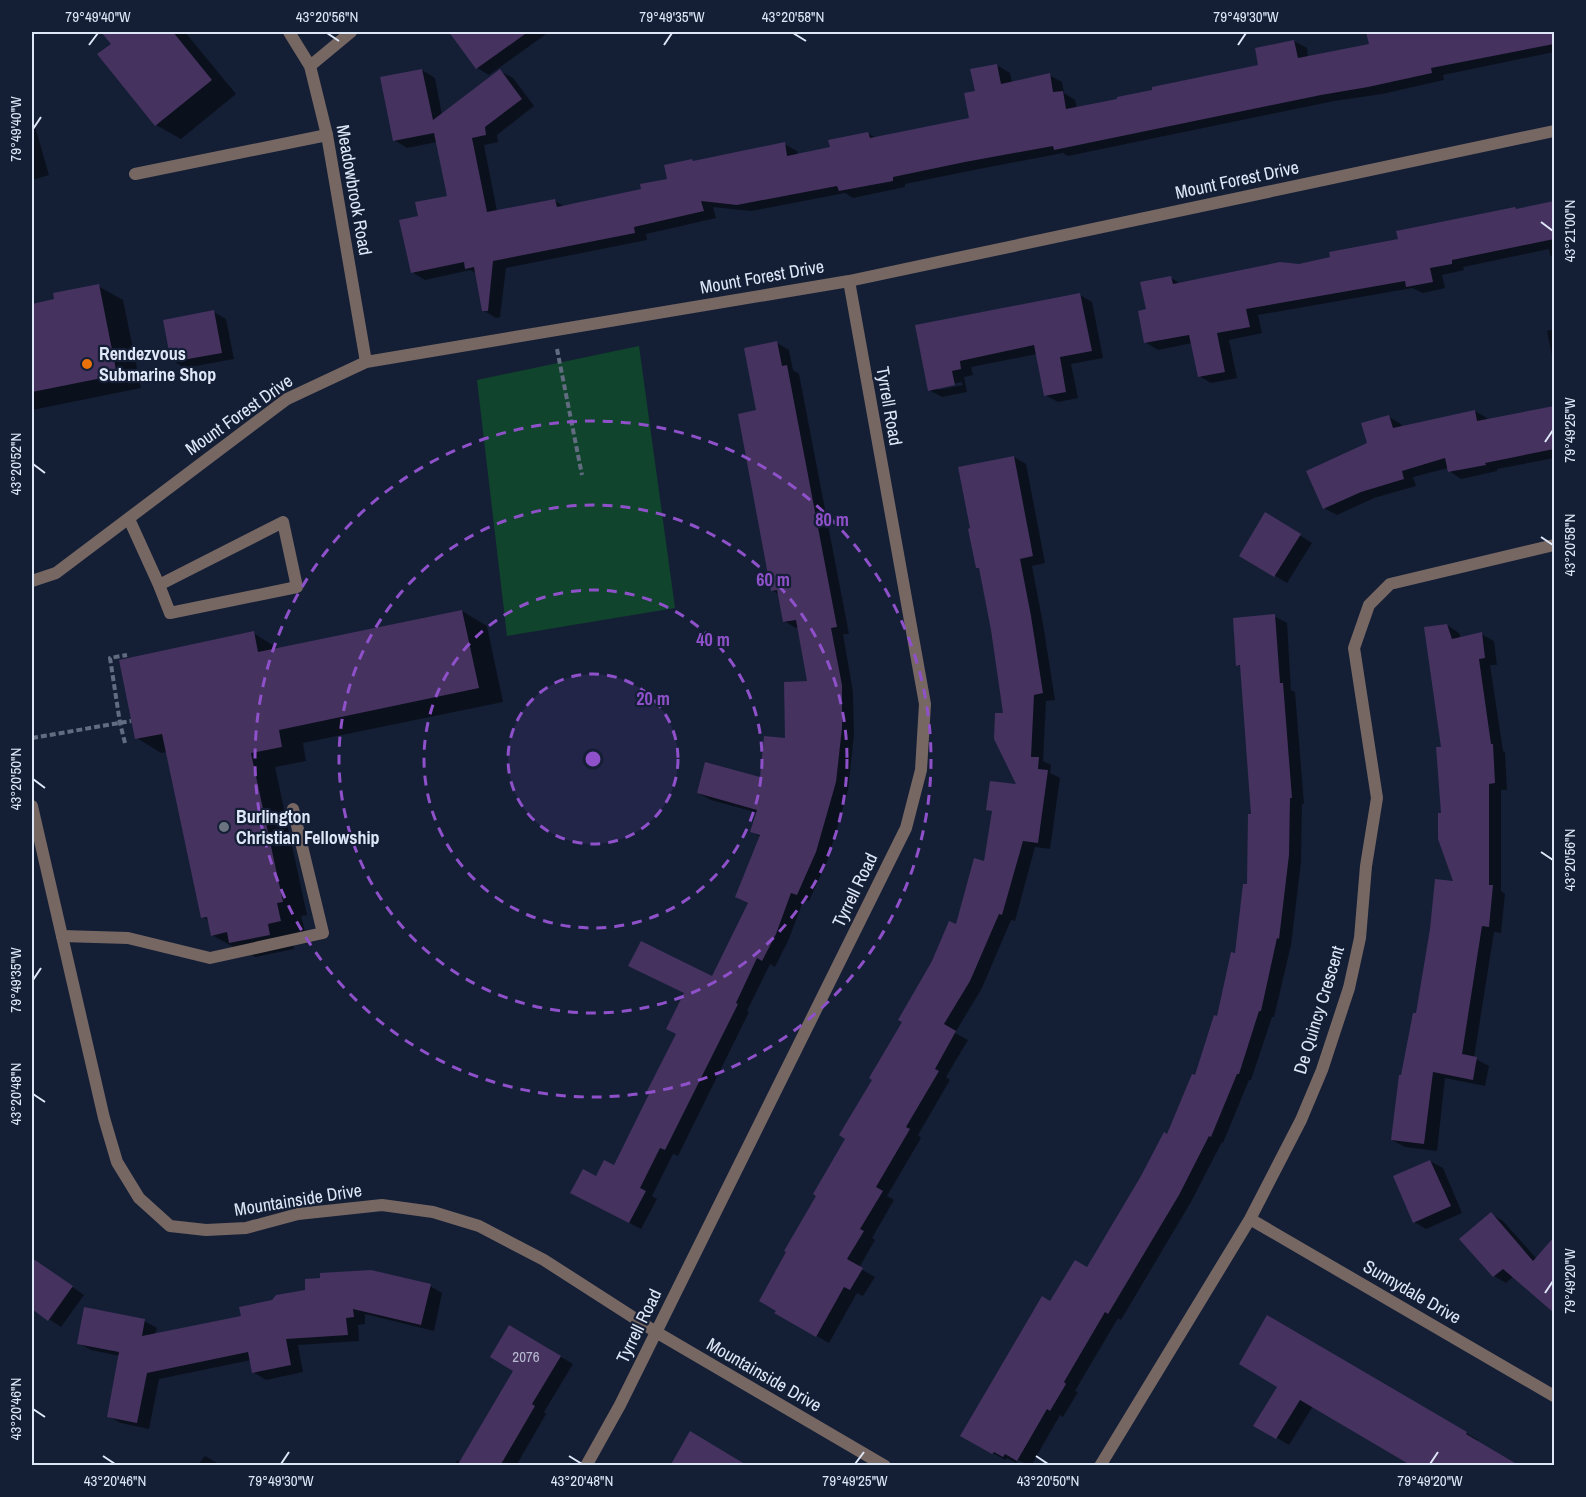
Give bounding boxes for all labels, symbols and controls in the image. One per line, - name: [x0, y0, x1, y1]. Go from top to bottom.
- text: 79°49'40"W: [65, 6, 131, 27]
- text: 43°20'56"N: [296, 6, 358, 27]
- text: 79°49'35"W: [639, 6, 705, 27]
- text: 43°20'58"N: [762, 6, 824, 27]
- text: 79°49'30"W: [1213, 6, 1279, 27]
- text: 79°49'40"W: [5, 96, 26, 162]
- street label: Meadowbrook Road: [331, 123, 378, 257]
- street label: Mount Forest Drive: [1173, 154, 1301, 205]
- text: 43°21'00"N: [1559, 200, 1580, 262]
- street label: Mount Forest Drive: [698, 253, 826, 300]
- place label: Rendezvous Submarine Shop: [99, 341, 216, 387]
- marker: Rendezvous Submarine Shop: [80, 357, 94, 371]
- street label: Tyrrell Road: [870, 365, 909, 447]
- street label: Mount Forest Drive: [180, 368, 297, 461]
- text: 79°49'25"W: [1559, 397, 1580, 463]
- text: 43°20'52"N: [5, 433, 26, 495]
- text: 80 m: [815, 507, 849, 532]
- text: 43°20'58"N: [1559, 514, 1580, 576]
- text: 60 m: [756, 567, 790, 592]
- text: 40 m: [696, 627, 730, 652]
- text: 20 m: [636, 686, 670, 711]
- text: 43°20'50"N: [5, 748, 26, 810]
- centre of rings: [583, 749, 603, 769]
- place label: Burlington Christian Fellowship: [236, 804, 380, 850]
- marker: Burlington Christian Fellowship: [217, 820, 231, 834]
- text: 43°20'56"N: [1559, 829, 1580, 891]
- street label: Tyrrell Road: [826, 849, 883, 931]
- street label: De Quincy Crescent: [1287, 943, 1350, 1077]
- text: 79°49'35"W: [5, 947, 26, 1013]
- text: 43°20'48"N: [5, 1063, 26, 1125]
- street label: Mountainside Drive: [232, 1177, 363, 1222]
- text: 79°49'20"W: [1559, 1248, 1580, 1314]
- street label: Sunnydale Drive: [1359, 1253, 1466, 1330]
- street label: Tyrrell Road: [610, 1285, 667, 1367]
- street label: Mountainside Drive: [702, 1332, 826, 1418]
- house number: 2076: [512, 1346, 540, 1367]
- text: 43°20'46"N: [5, 1378, 26, 1440]
- text: 43°20'46"N: [84, 1470, 146, 1491]
- text: 79°49'30"W: [248, 1470, 314, 1491]
- text: 43°20'48"N: [551, 1470, 613, 1491]
- text: 79°49'25"W: [822, 1470, 888, 1491]
- text: 43°20'50"N: [1017, 1470, 1079, 1491]
- text: 79°49'20"W: [1397, 1470, 1463, 1491]

